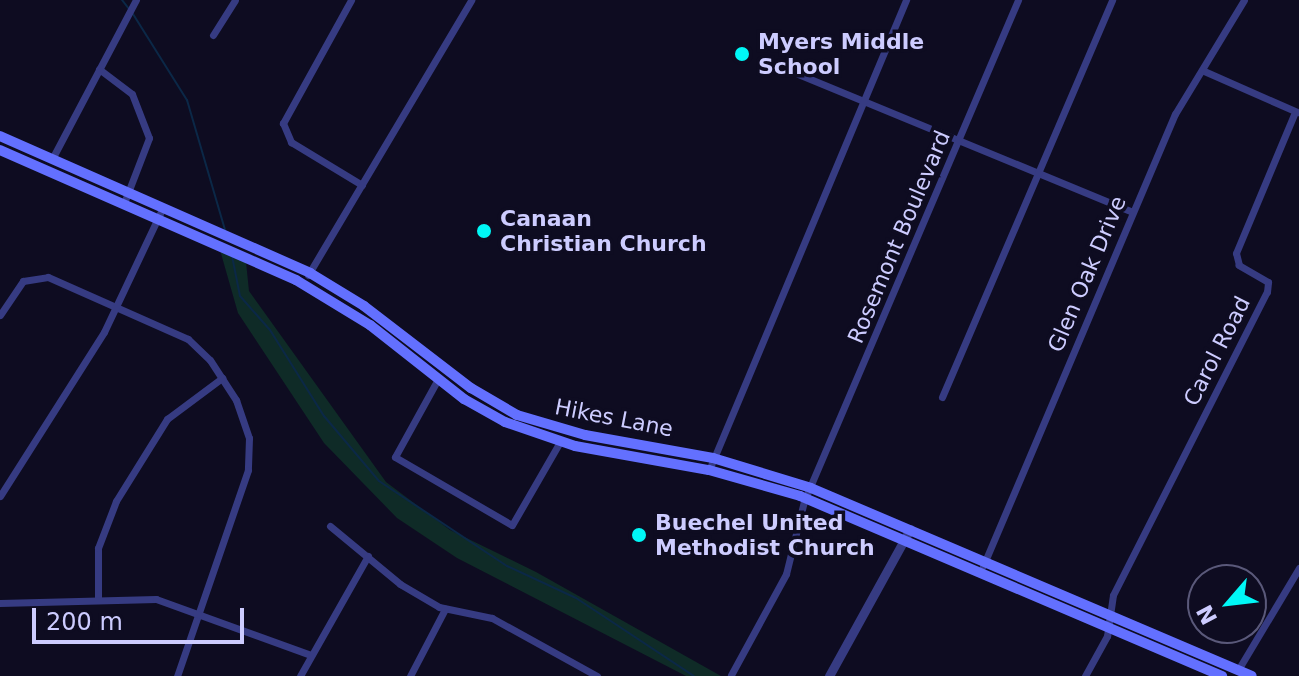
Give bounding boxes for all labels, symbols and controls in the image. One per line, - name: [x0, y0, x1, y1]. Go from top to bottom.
- place label: Myers Middle School: [758, 28, 924, 80]
- marker: Myers Middle School: [733, 45, 751, 63]
- street label: Rosemont Boulevard: [842, 127, 956, 347]
- street label: Glen Oak Drive: [1042, 192, 1132, 356]
- place label: Canaan Christian Church: [500, 205, 707, 256]
- marker: Canaan Christian Church: [475, 222, 493, 240]
- street label: Carol Road: [1178, 292, 1256, 410]
- street label: Hikes Lane: [553, 394, 675, 442]
- place label: Buechel United Methodist Church: [655, 509, 875, 560]
- marker: Buechel United Methodist Church: [630, 526, 648, 544]
- north arrow: [1187, 564, 1267, 644]
- scale bar: [36, 592, 248, 642]
- text: N: [1192, 601, 1222, 629]
- text: 200 m: [46, 608, 123, 636]

